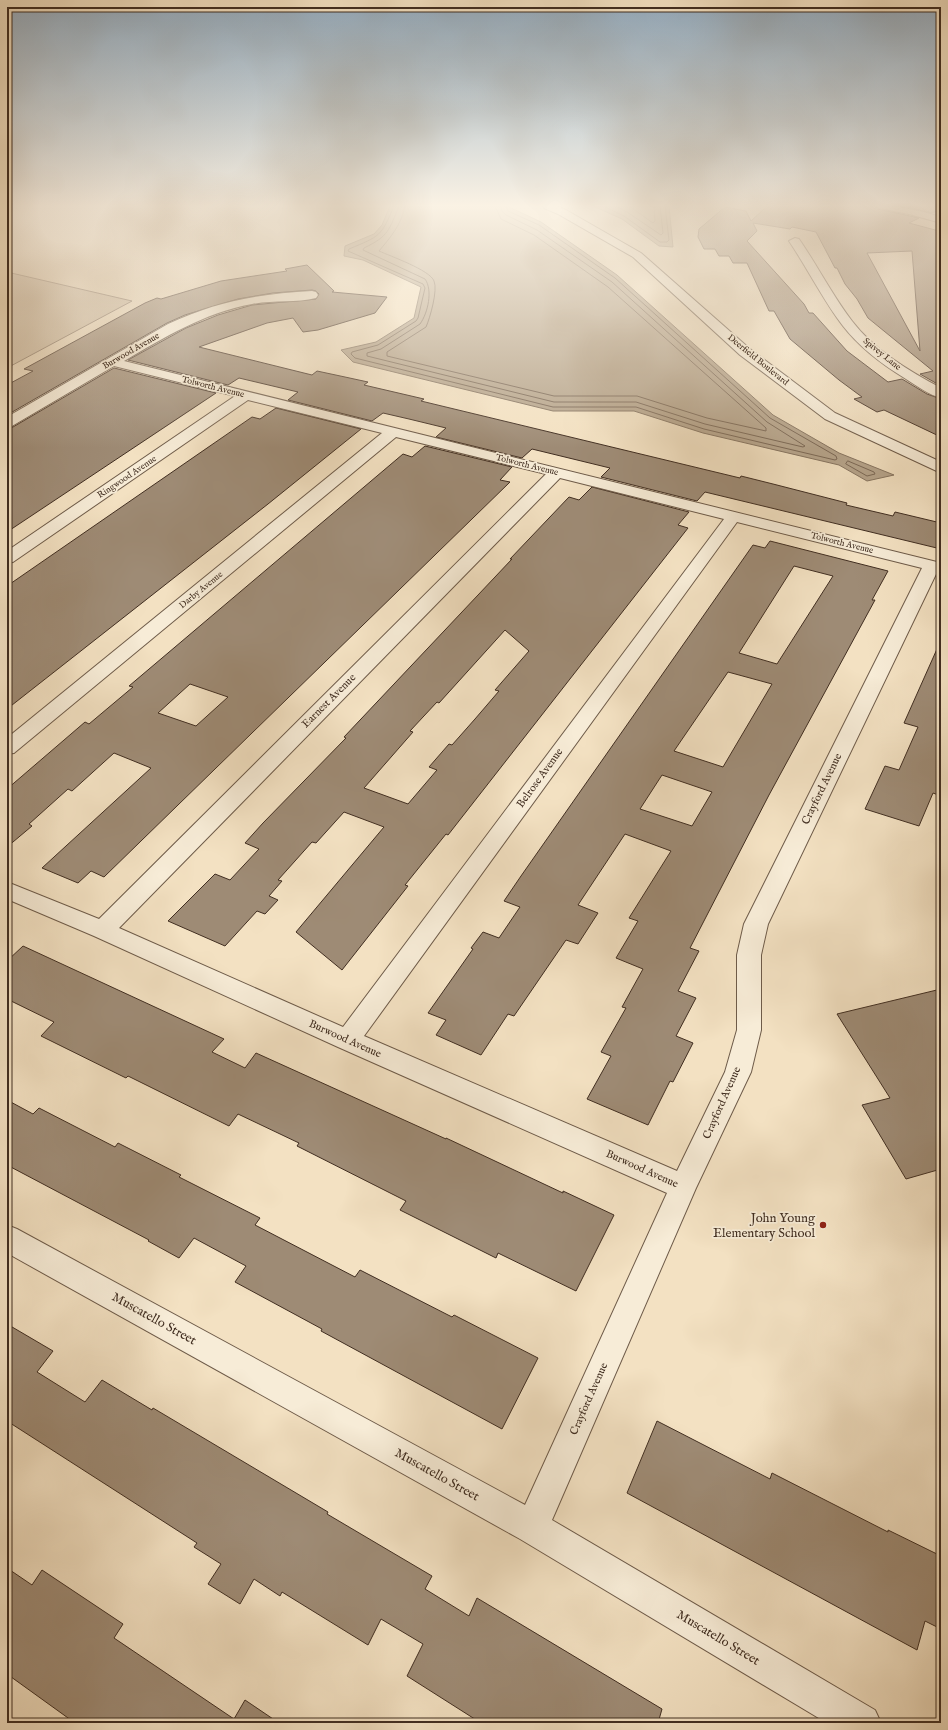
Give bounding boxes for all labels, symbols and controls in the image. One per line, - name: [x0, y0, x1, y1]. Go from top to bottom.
- street label: Burwood Avenue: [101, 330, 161, 372]
- street label: Deerfield Boulevard: [725, 332, 791, 388]
- street label: Spivey Lane: [861, 335, 903, 373]
- street label: Tolworth Avenue: [181, 374, 245, 400]
- street label: Tolworth Avenue: [495, 452, 559, 478]
- street label: Ringwood Avenue: [95, 453, 159, 501]
- street label: Tolworth Avenue: [810, 530, 874, 556]
- street label: Darby Avenue: [177, 569, 225, 611]
- street label: Earnest Avenue: [299, 671, 359, 731]
- street label: Belrose Avenue: [514, 745, 566, 811]
- street label: Crayford Avenue: [799, 751, 845, 827]
- street label: Burwood Avenue: [307, 1017, 383, 1061]
- street label: Crayford Avenue: [700, 1065, 744, 1141]
- street label: Burwood Avenue: [604, 1147, 680, 1191]
- place label: John Young Elementary School: [713, 1210, 816, 1242]
- marker: John Young Elementary School: [818, 1220, 828, 1230]
- street label: Muscatello Street: [109, 1289, 200, 1350]
- street label: Crayford Avenue: [567, 1361, 611, 1437]
- street label: Muscatello Street: [392, 1445, 483, 1506]
- street label: Muscatello Street: [673, 1606, 763, 1670]

